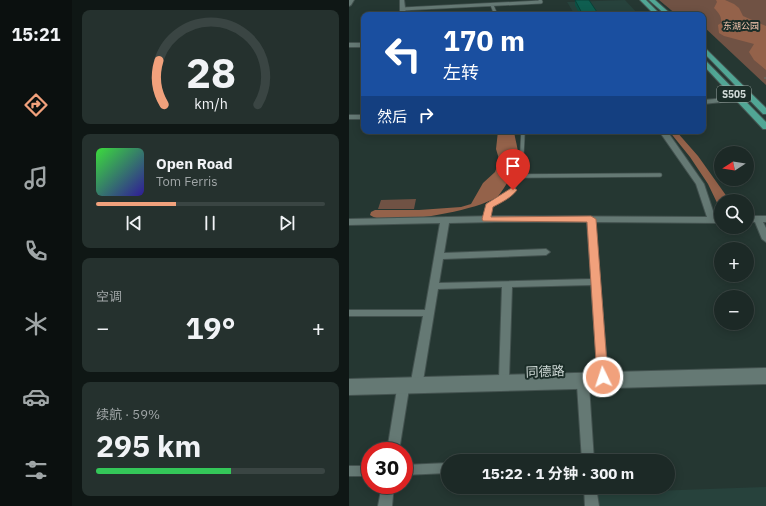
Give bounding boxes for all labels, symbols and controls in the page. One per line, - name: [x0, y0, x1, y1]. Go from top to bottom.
- park label: 东湖公园: [723, 20, 759, 31]
- text: 170 m: [443, 22, 525, 59]
- text: 15:21: [11, 23, 61, 46]
- icon: left: [377, 28, 429, 80]
- text: 28: [186, 45, 235, 99]
- text: 左转: [443, 61, 479, 84]
- road number: S505: [717, 86, 751, 102]
- icon: directions: [22, 91, 50, 119]
- text: km/h: [194, 94, 227, 113]
- icon: right: [415, 104, 437, 126]
- text: 然后: [377, 107, 407, 126]
- north arrow: [714, 146, 754, 186]
- map controls: [714, 146, 754, 330]
- pin: [496, 149, 530, 190]
- text: Open Road: [156, 154, 233, 173]
- icon: arrive: [502, 155, 524, 177]
- icon: music: [22, 164, 50, 192]
- text: Tom Ferris: [156, 173, 218, 190]
- button: search: [714, 194, 754, 234]
- icon: previous: [123, 212, 145, 234]
- icon: pause: [199, 212, 221, 234]
- icon: next: [276, 212, 298, 234]
- icon: phone: [22, 237, 50, 265]
- button: +: [714, 242, 754, 282]
- text: 空调: [96, 288, 122, 305]
- button: −: [714, 290, 754, 330]
- text: 19°: [185, 308, 236, 347]
- icon: climate: [22, 310, 50, 338]
- text: −: [96, 313, 109, 342]
- text: +: [312, 313, 325, 342]
- position arrow: [582, 356, 624, 398]
- street label: 同德路: [525, 362, 565, 381]
- icon: car: [22, 383, 50, 411]
- text: 续航 · 59%: [96, 406, 160, 423]
- text: 295 km: [96, 426, 201, 465]
- speed limit sign: 30: [361, 442, 413, 494]
- icon: filters: [22, 456, 50, 484]
- text: 15:22 · 1 分钟 · 300 m: [482, 464, 634, 483]

